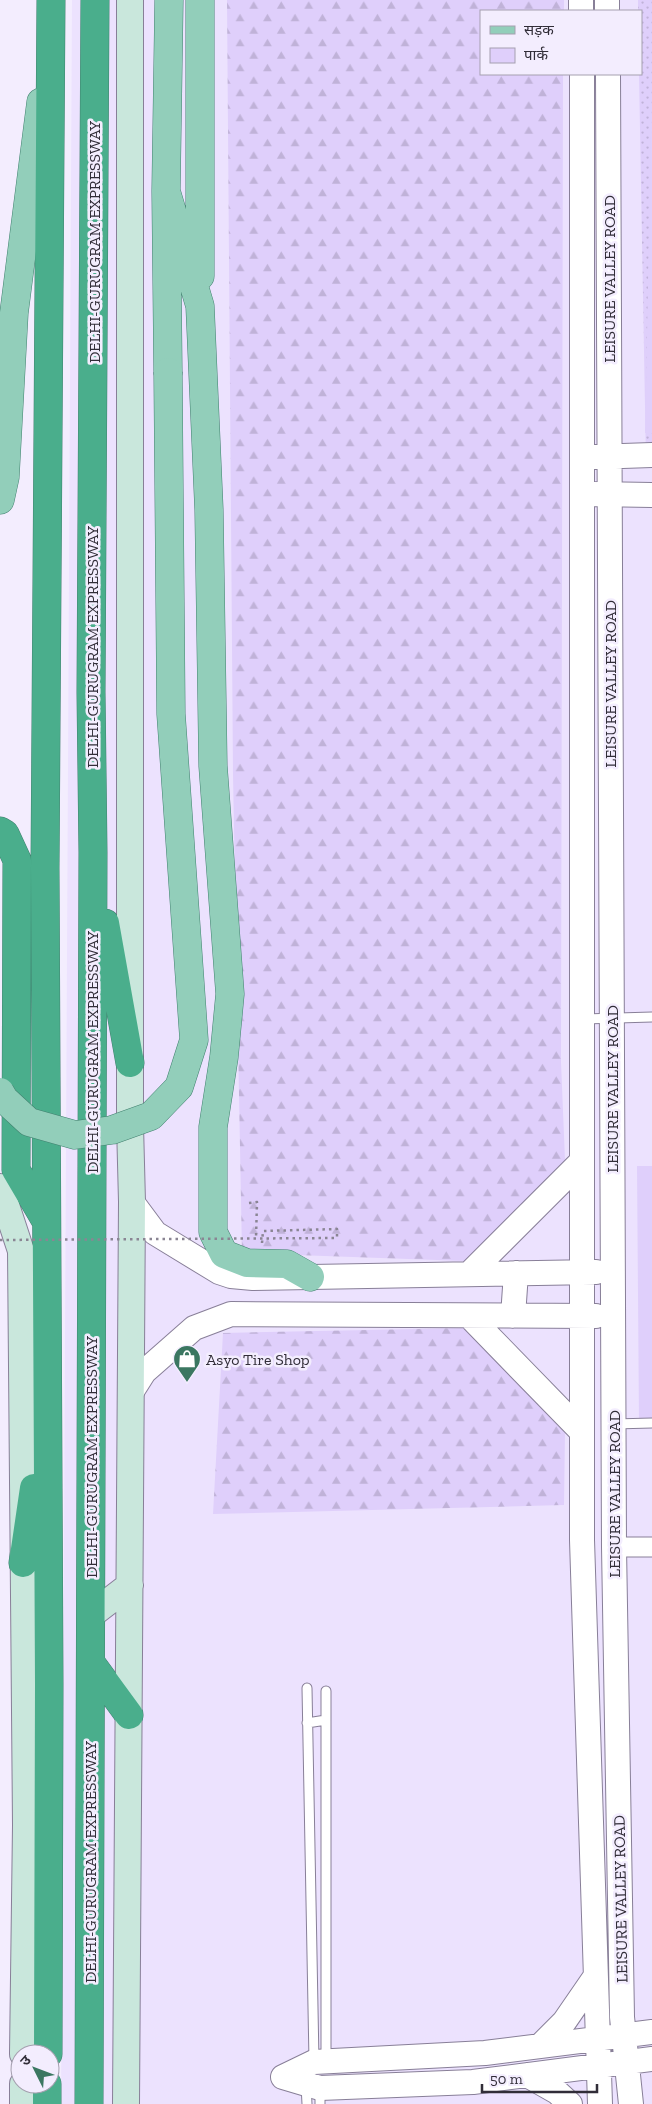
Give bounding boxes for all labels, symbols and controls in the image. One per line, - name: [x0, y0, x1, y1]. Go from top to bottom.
- legend: [480, 10, 642, 75]
- text: सड़क: [524, 21, 554, 39]
- text: पार्क: [524, 46, 548, 64]
- street label: DELHI-GURUGRAM EXPRESSWAY: [85, 121, 104, 363]
- street label: LEISURE VALLEY ROAD: [600, 195, 619, 363]
- street label: DELHI-GURUGRAM EXPRESSWAY: [83, 526, 102, 768]
- street label: LEISURE VALLEY ROAD: [601, 600, 620, 768]
- street label: DELHI-GURUGRAM EXPRESSWAY: [83, 931, 102, 1173]
- street label: LEISURE VALLEY ROAD: [603, 1005, 622, 1173]
- street label: DELHI-GURUGRAM EXPRESSWAY: [82, 1336, 101, 1578]
- shop icon: Asyo Tire Shop: [172, 1344, 202, 1383]
- place label: Asyo Tire Shop: [206, 1350, 310, 1369]
- street label: LEISURE VALLEY ROAD: [605, 1410, 624, 1578]
- street label: DELHI-GURUGRAM EXPRESSWAY: [81, 1741, 100, 1983]
- street label: LEISURE VALLEY ROAD: [610, 1815, 631, 1983]
- north arrow: [10, 2044, 60, 2094]
- text: उ: [17, 2051, 35, 2069]
- scale bar: [482, 2062, 597, 2094]
- text: 50 m: [490, 2070, 523, 2088]

